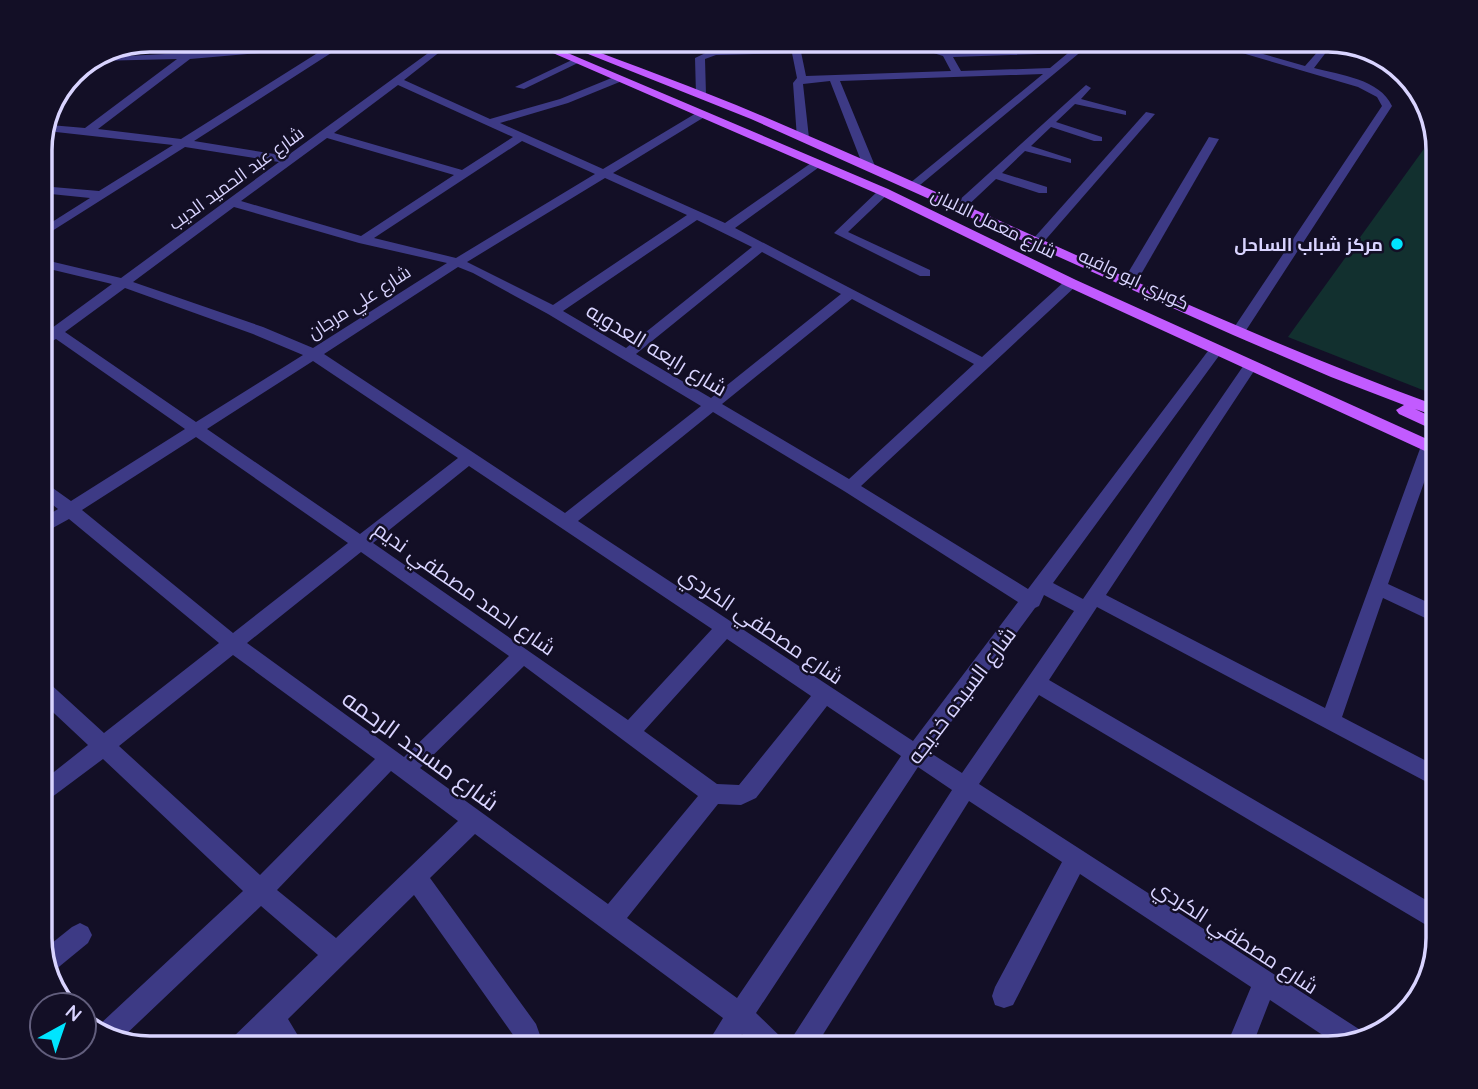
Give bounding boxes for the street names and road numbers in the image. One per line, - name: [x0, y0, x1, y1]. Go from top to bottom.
- street label: شارع عبد الحميد الديب: [164, 121, 309, 236]
- street label: شارع معمل الالبان: [927, 183, 1060, 264]
- street label: كوبري ابو وافيه: [1074, 243, 1193, 317]
- street label: شارع علي مرجان: [303, 260, 417, 346]
- street label: شارع رابعه العدويه: [581, 297, 732, 403]
- street label: شارع احمد مصطفي نديم: [367, 515, 561, 664]
- street label: شارع مصطفي الكردي: [673, 561, 849, 693]
- street label: شارع السيده خديجه: [901, 621, 1023, 770]
- street label: شارع مسجد الرحمه: [336, 683, 505, 819]
- street label: شارع مصطفي الكردي: [1146, 873, 1323, 1002]

